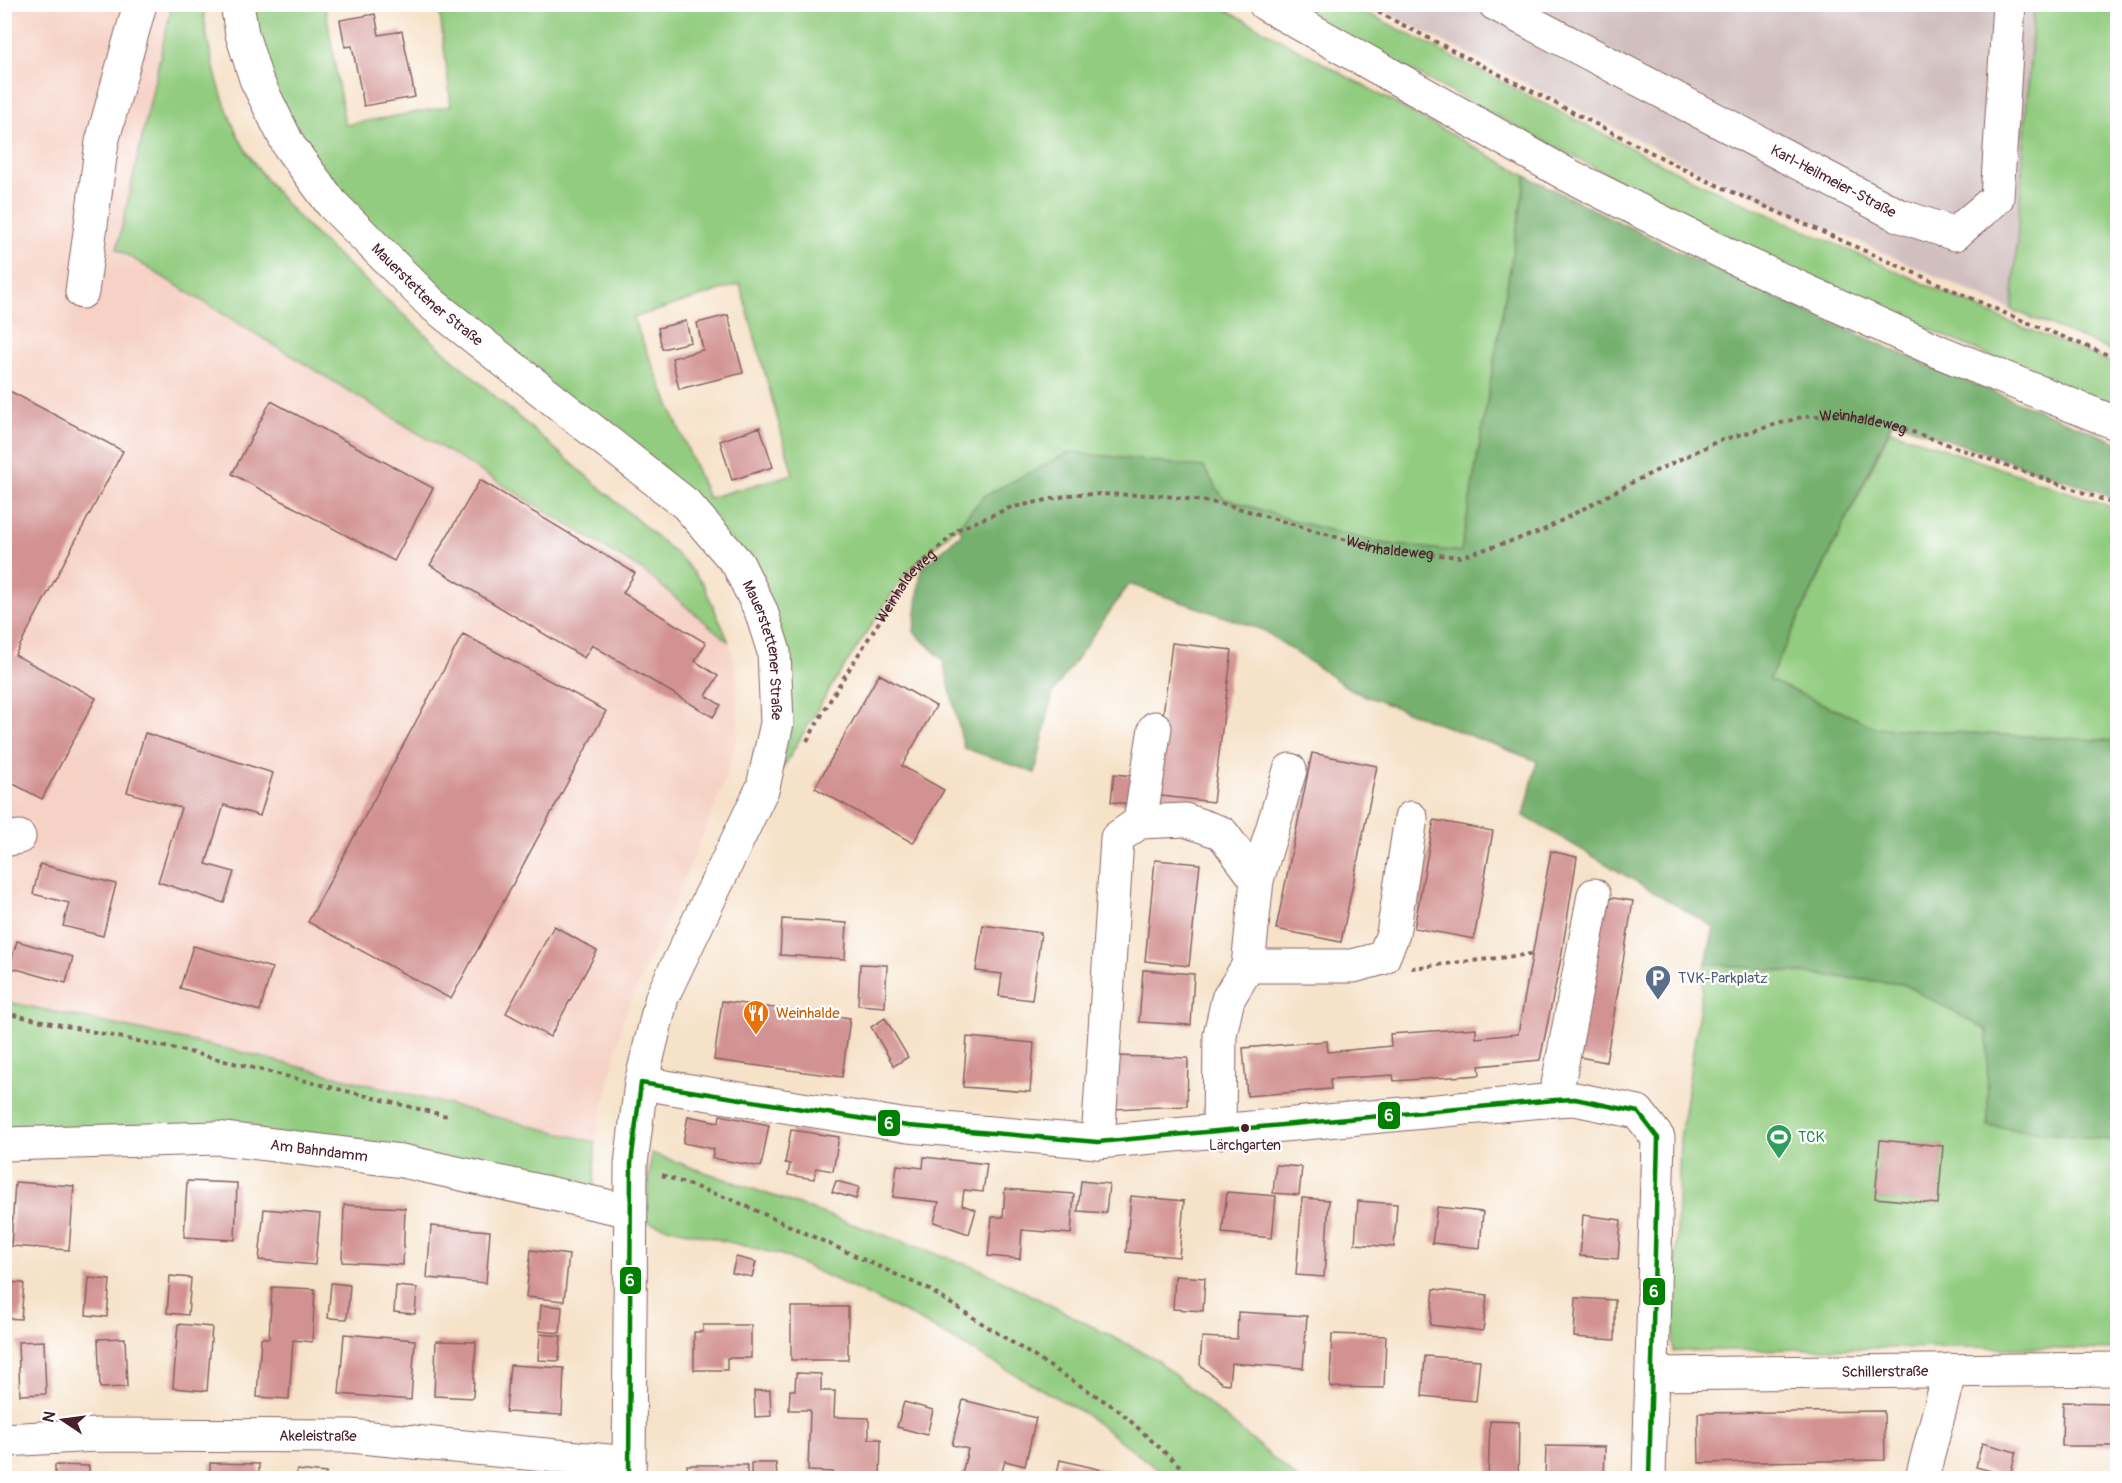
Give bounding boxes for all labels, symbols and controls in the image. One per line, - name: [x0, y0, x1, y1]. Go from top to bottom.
- street label: Karl-Heilmeier-Straße: [1767, 140, 1900, 222]
- street label: Mauerstettener Straße: [367, 239, 487, 350]
- street label: Weinhaldeweg: [1819, 405, 1910, 439]
- street label: Weinhaldeweg: [1344, 531, 1434, 564]
- street label: Weinhaldeweg: [871, 545, 940, 627]
- street label: Mauerstettener Straße: [738, 577, 786, 721]
- parking icon: TVK-Parkplatz: [1643, 963, 1673, 1001]
- place label: TVK-Parkplatz: [1678, 969, 1768, 988]
- restaurant icon: Weinhalde: [741, 998, 771, 1036]
- place label: Weinhalde: [776, 1004, 840, 1023]
- line badge: 6: [1377, 1101, 1401, 1130]
- text: 6: [1384, 1106, 1394, 1126]
- line badge: 6: [877, 1109, 901, 1137]
- text: 6: [884, 1114, 894, 1134]
- marker: Lärchgarten: [1239, 1122, 1251, 1134]
- sports icon: TCK: [1764, 1122, 1794, 1160]
- place label: TCK: [1798, 1128, 1825, 1147]
- street label: Am Bahndamm: [269, 1135, 369, 1166]
- place label: Lärchgarten: [1209, 1137, 1281, 1154]
- line badge: 6: [619, 1266, 642, 1295]
- text: 6: [625, 1271, 635, 1291]
- line badge: 6: [1642, 1277, 1666, 1306]
- text: 6: [1649, 1282, 1659, 1302]
- street label: Schillerstraße: [1841, 1362, 1929, 1381]
- north arrow: [33, 1390, 93, 1450]
- text: N: [38, 1409, 60, 1424]
- street label: Akeleistraße: [279, 1426, 358, 1446]

